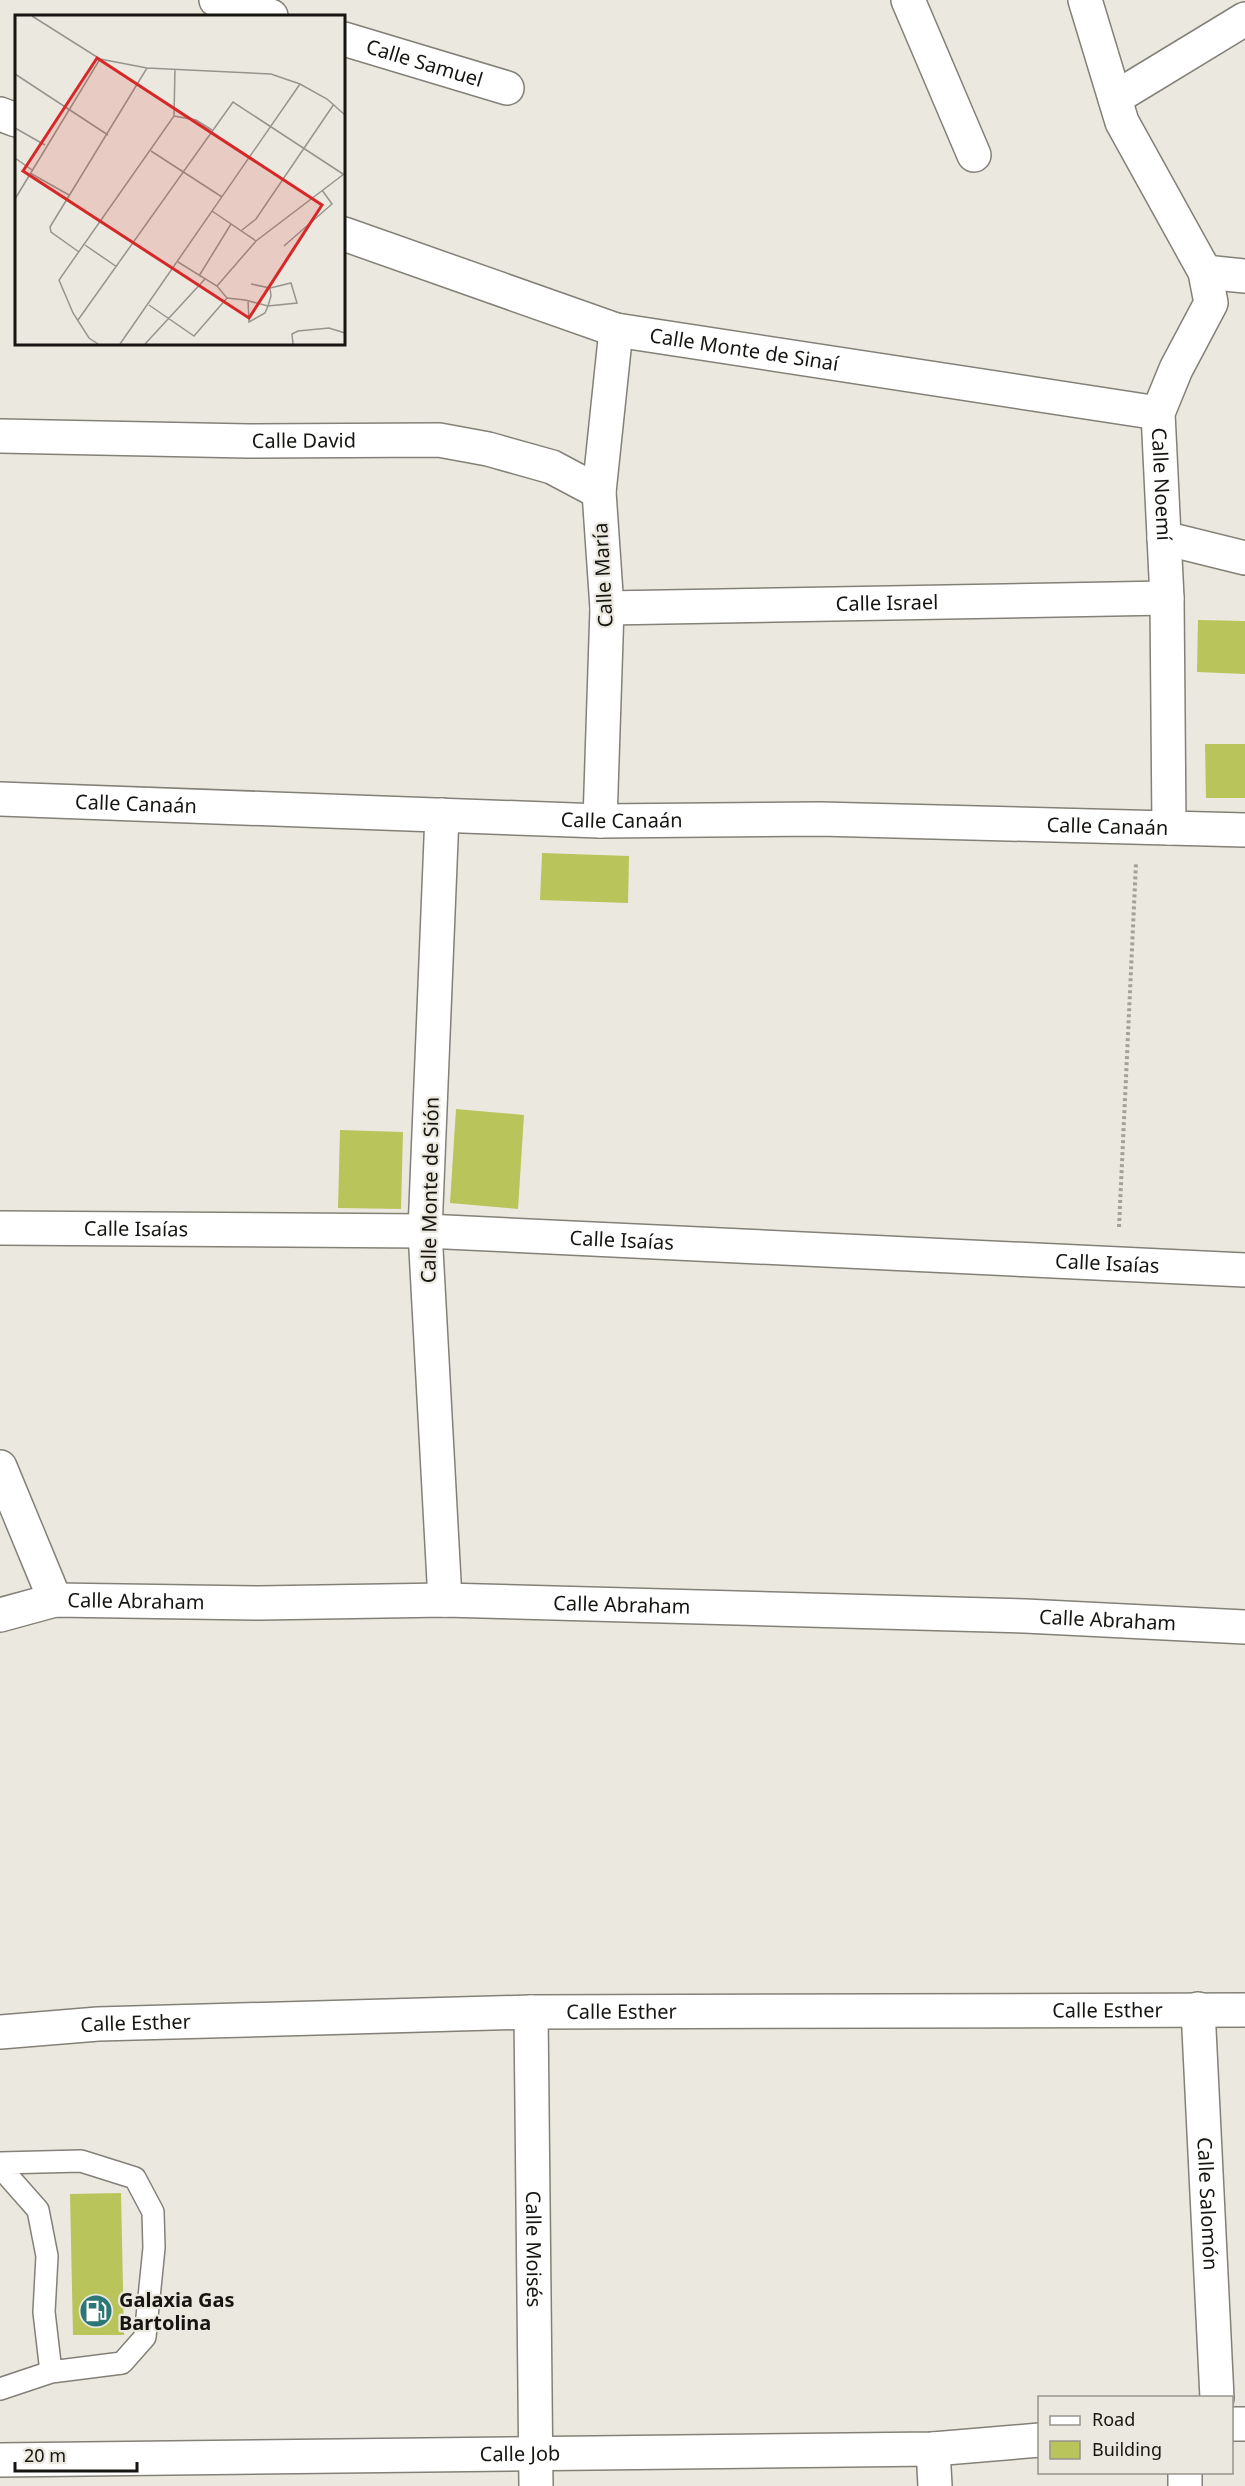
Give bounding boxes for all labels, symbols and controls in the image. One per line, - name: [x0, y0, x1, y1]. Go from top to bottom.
- inset map: [15, 15, 345, 345]
- street label: Calle Samuel: [363, 32, 486, 93]
- street label: Calle Monte de Sinaí: [648, 321, 841, 377]
- street label: Calle David: [252, 426, 356, 454]
- street label: Calle Noemí: [1146, 427, 1178, 542]
- street label: Calle María: [586, 522, 619, 628]
- street label: Calle Israel: [835, 588, 938, 617]
- street label: Calle Canaán: [75, 788, 197, 819]
- street label: Calle Canaán: [560, 806, 683, 834]
- street label: Calle Canaán: [1046, 811, 1169, 841]
- street label: Calle Monte de Sión: [414, 1097, 445, 1283]
- street label: Calle Isaías: [84, 1215, 188, 1242]
- street label: Calle Isaías: [569, 1224, 675, 1256]
- street label: Calle Isaías: [1055, 1247, 1160, 1279]
- street label: Calle Abraham: [67, 1586, 205, 1615]
- street label: Calle Abraham: [553, 1589, 691, 1620]
- street label: Calle Abraham: [1038, 1603, 1177, 1637]
- street label: Calle Esther: [1052, 1996, 1163, 2024]
- street label: Calle Esther: [566, 1998, 677, 2025]
- street label: Calle Esther: [79, 2007, 191, 2038]
- street label: Calle Salomón: [1191, 2136, 1225, 2271]
- street label: Calle Moisés: [520, 2191, 548, 2307]
- place label: Galaxia Gas Bartolina: [119, 2286, 235, 2336]
- fuel station icon: Galaxia Gas Bartolina: [78, 2293, 114, 2329]
- legend: [1038, 2396, 1233, 2474]
- text: Road: [1092, 2407, 1135, 2431]
- scale bar: [15, 2435, 136, 2473]
- text: Building: [1092, 2437, 1162, 2461]
- street label: Calle Job: [480, 2439, 560, 2467]
- text: 20 m: [24, 2443, 66, 2467]

